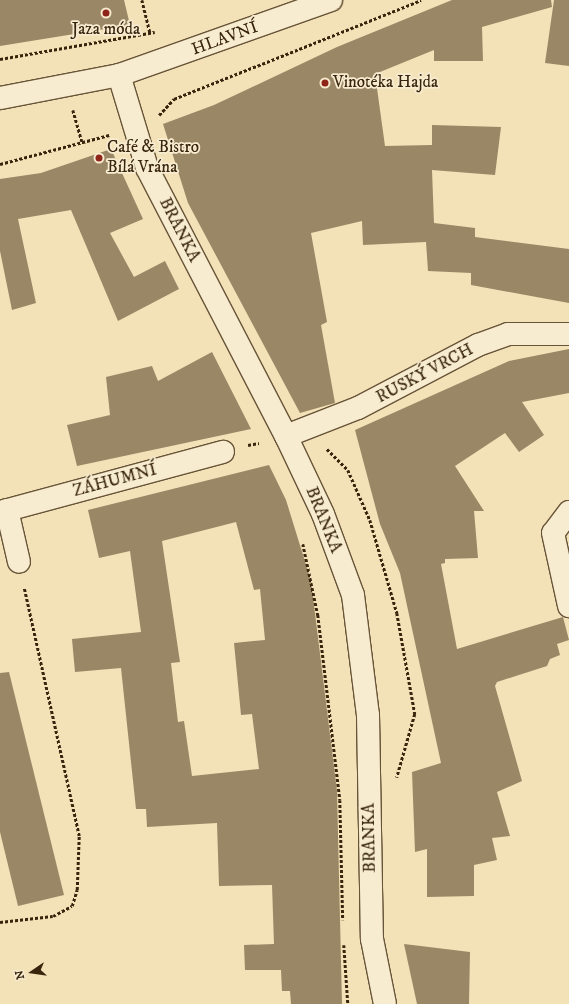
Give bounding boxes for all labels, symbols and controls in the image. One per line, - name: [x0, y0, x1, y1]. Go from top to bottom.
- marker: Jaza móda: [101, 8, 111, 18]
- street label: HLAVNÍ: [189, 18, 261, 60]
- place label: Jaza móda: [72, 20, 140, 40]
- place label: Vinotéka Hajda: [333, 73, 438, 93]
- marker: Vinotéka Hajda: [320, 78, 330, 88]
- place label: Café & Bistro Bílá Vrána: [107, 138, 199, 178]
- marker: Café & Bistro Bílá Vrána: [94, 153, 104, 163]
- street label: BRANKA: [154, 194, 204, 266]
- street label: RUSKÝ VRCH: [373, 340, 477, 408]
- street label: ZÁHUMNÍ: [71, 460, 159, 502]
- street label: BRANKA: [301, 484, 345, 556]
- street label: BRANKA: [359, 803, 381, 873]
- north arrow: [12, 952, 52, 992]
- text: N: [12, 969, 28, 981]

